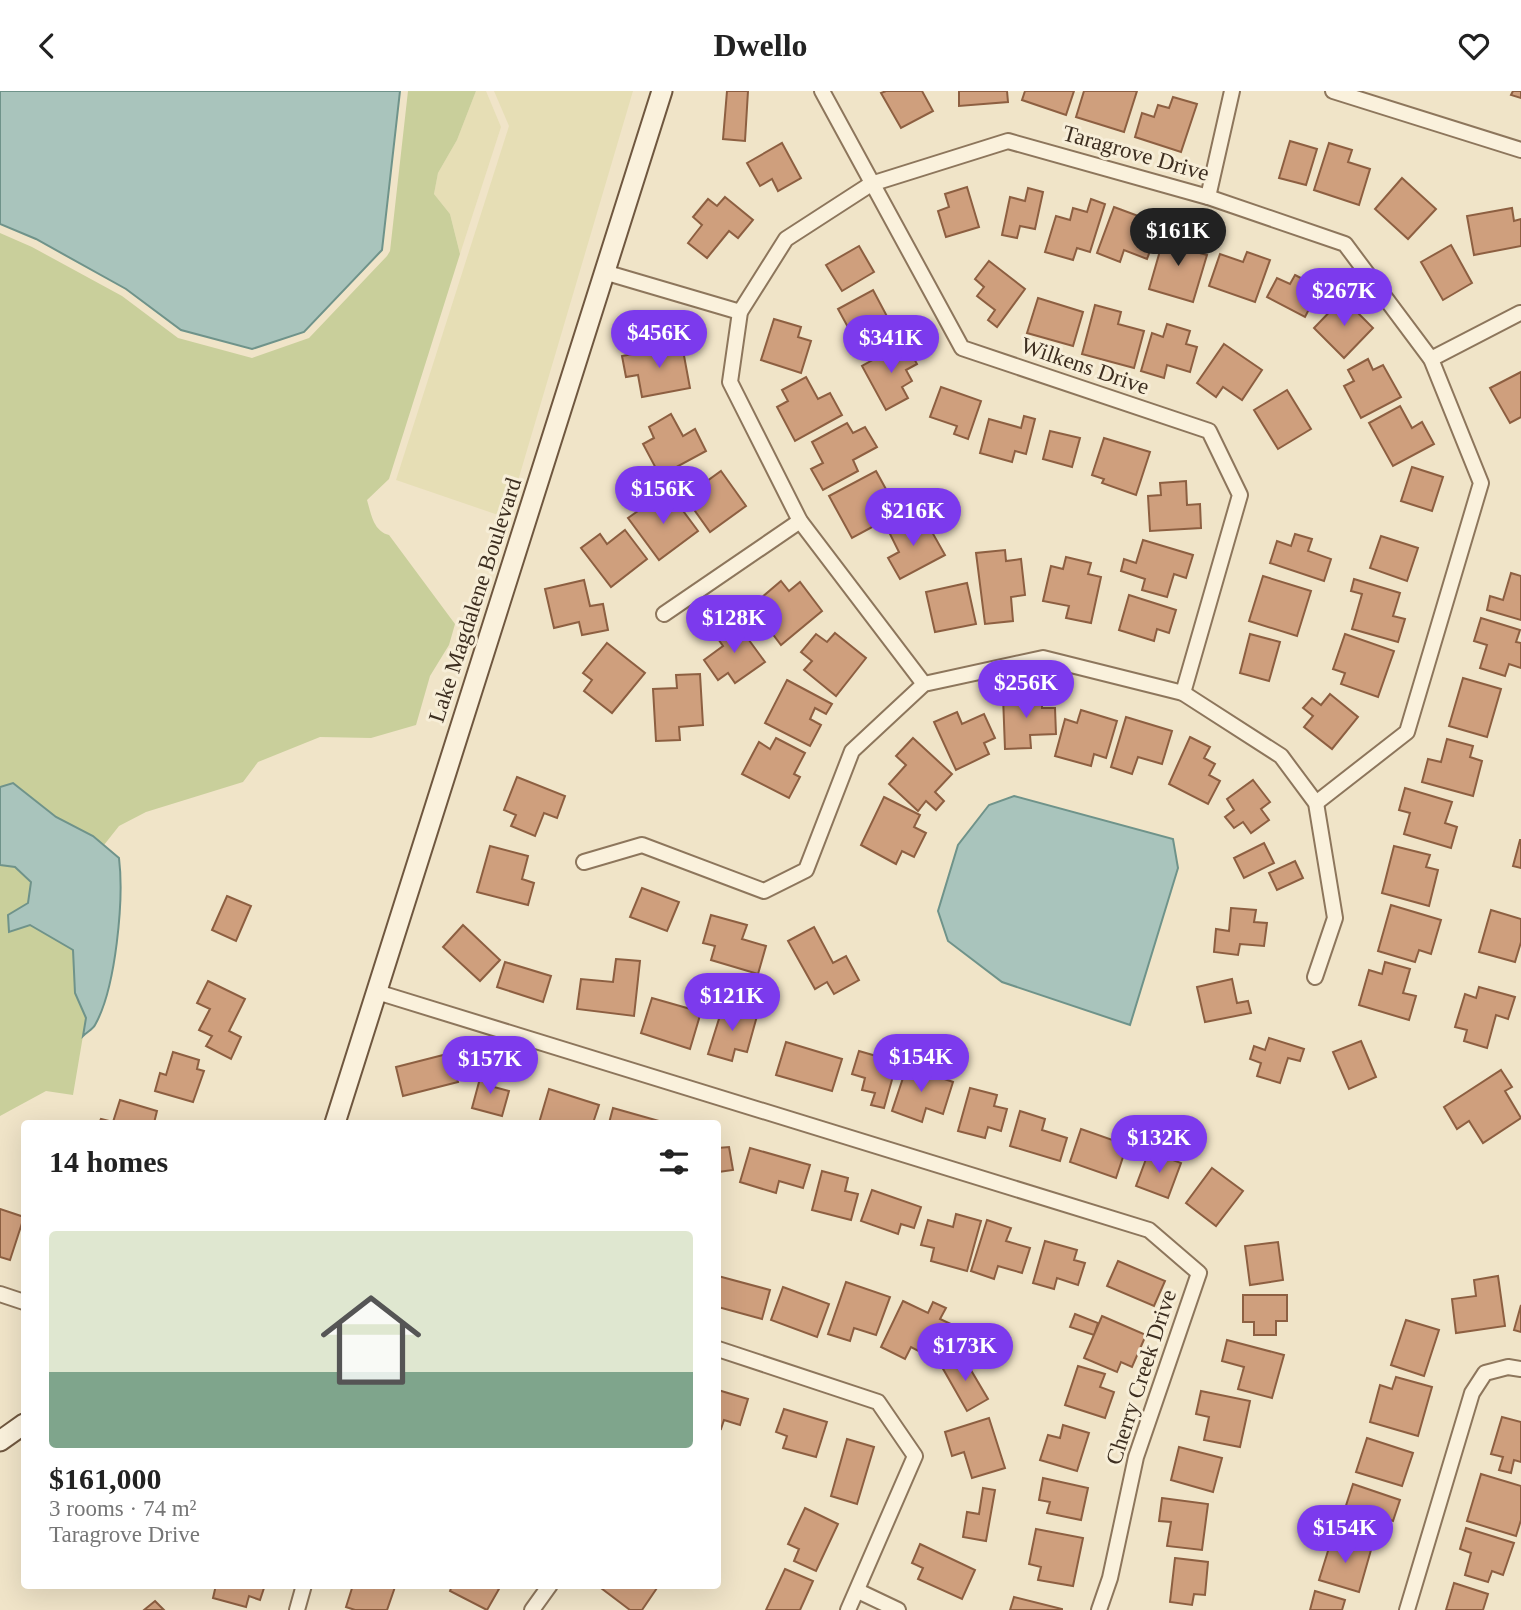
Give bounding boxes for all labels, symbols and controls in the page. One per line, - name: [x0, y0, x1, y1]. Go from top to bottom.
- icon: back: [28, 27, 66, 65]
- text: Dwello: [713, 27, 808, 63]
- icon: heart: [1455, 27, 1493, 65]
- street label: Taragrove Drive: [1060, 120, 1212, 186]
- pin: $161K: [1129, 209, 1227, 268]
- text: $161K: [1146, 218, 1210, 243]
- pin: $267K: [1295, 268, 1393, 328]
- text: $267K: [1312, 278, 1376, 303]
- pin: $456K: [610, 310, 708, 370]
- pin: $341K: [842, 315, 940, 375]
- text: $456K: [627, 320, 691, 345]
- text: $341K: [859, 325, 923, 350]
- street label: Wilkens Drive: [1018, 332, 1152, 400]
- pin: $156K: [614, 467, 712, 526]
- street label: Lake Magdalene Boulevard: [424, 474, 527, 725]
- text: $156K: [631, 476, 695, 501]
- pin: $216K: [864, 489, 962, 548]
- text: $216K: [881, 498, 945, 523]
- pin: $128K: [685, 595, 783, 655]
- text: $128K: [702, 605, 766, 630]
- pin: $256K: [977, 661, 1075, 720]
- text: $256K: [994, 670, 1058, 695]
- pin: $121K: [683, 974, 781, 1033]
- text: $121K: [700, 983, 764, 1008]
- pin: $154K: [872, 1035, 970, 1094]
- pin: $157K: [441, 1037, 539, 1096]
- text: $154K: [889, 1044, 953, 1069]
- text: $157K: [458, 1046, 522, 1071]
- pin: $132K: [1110, 1115, 1208, 1175]
- text: $132K: [1127, 1125, 1191, 1150]
- icon: filters: [655, 1143, 693, 1181]
- text: 14 homes: [49, 1145, 168, 1178]
- icon: home: [308, 1277, 434, 1403]
- street label: Cherry Creek Drive: [1101, 1286, 1181, 1468]
- pin: $173K: [916, 1323, 1014, 1383]
- text: $173K: [933, 1333, 997, 1358]
- text: $161,000: [49, 1462, 162, 1495]
- text: 3 rooms · 74 m²: [49, 1496, 196, 1521]
- pin: $154K: [1296, 1505, 1394, 1565]
- text: $154K: [1313, 1515, 1377, 1540]
- text: Taragrove Drive: [49, 1522, 200, 1547]

